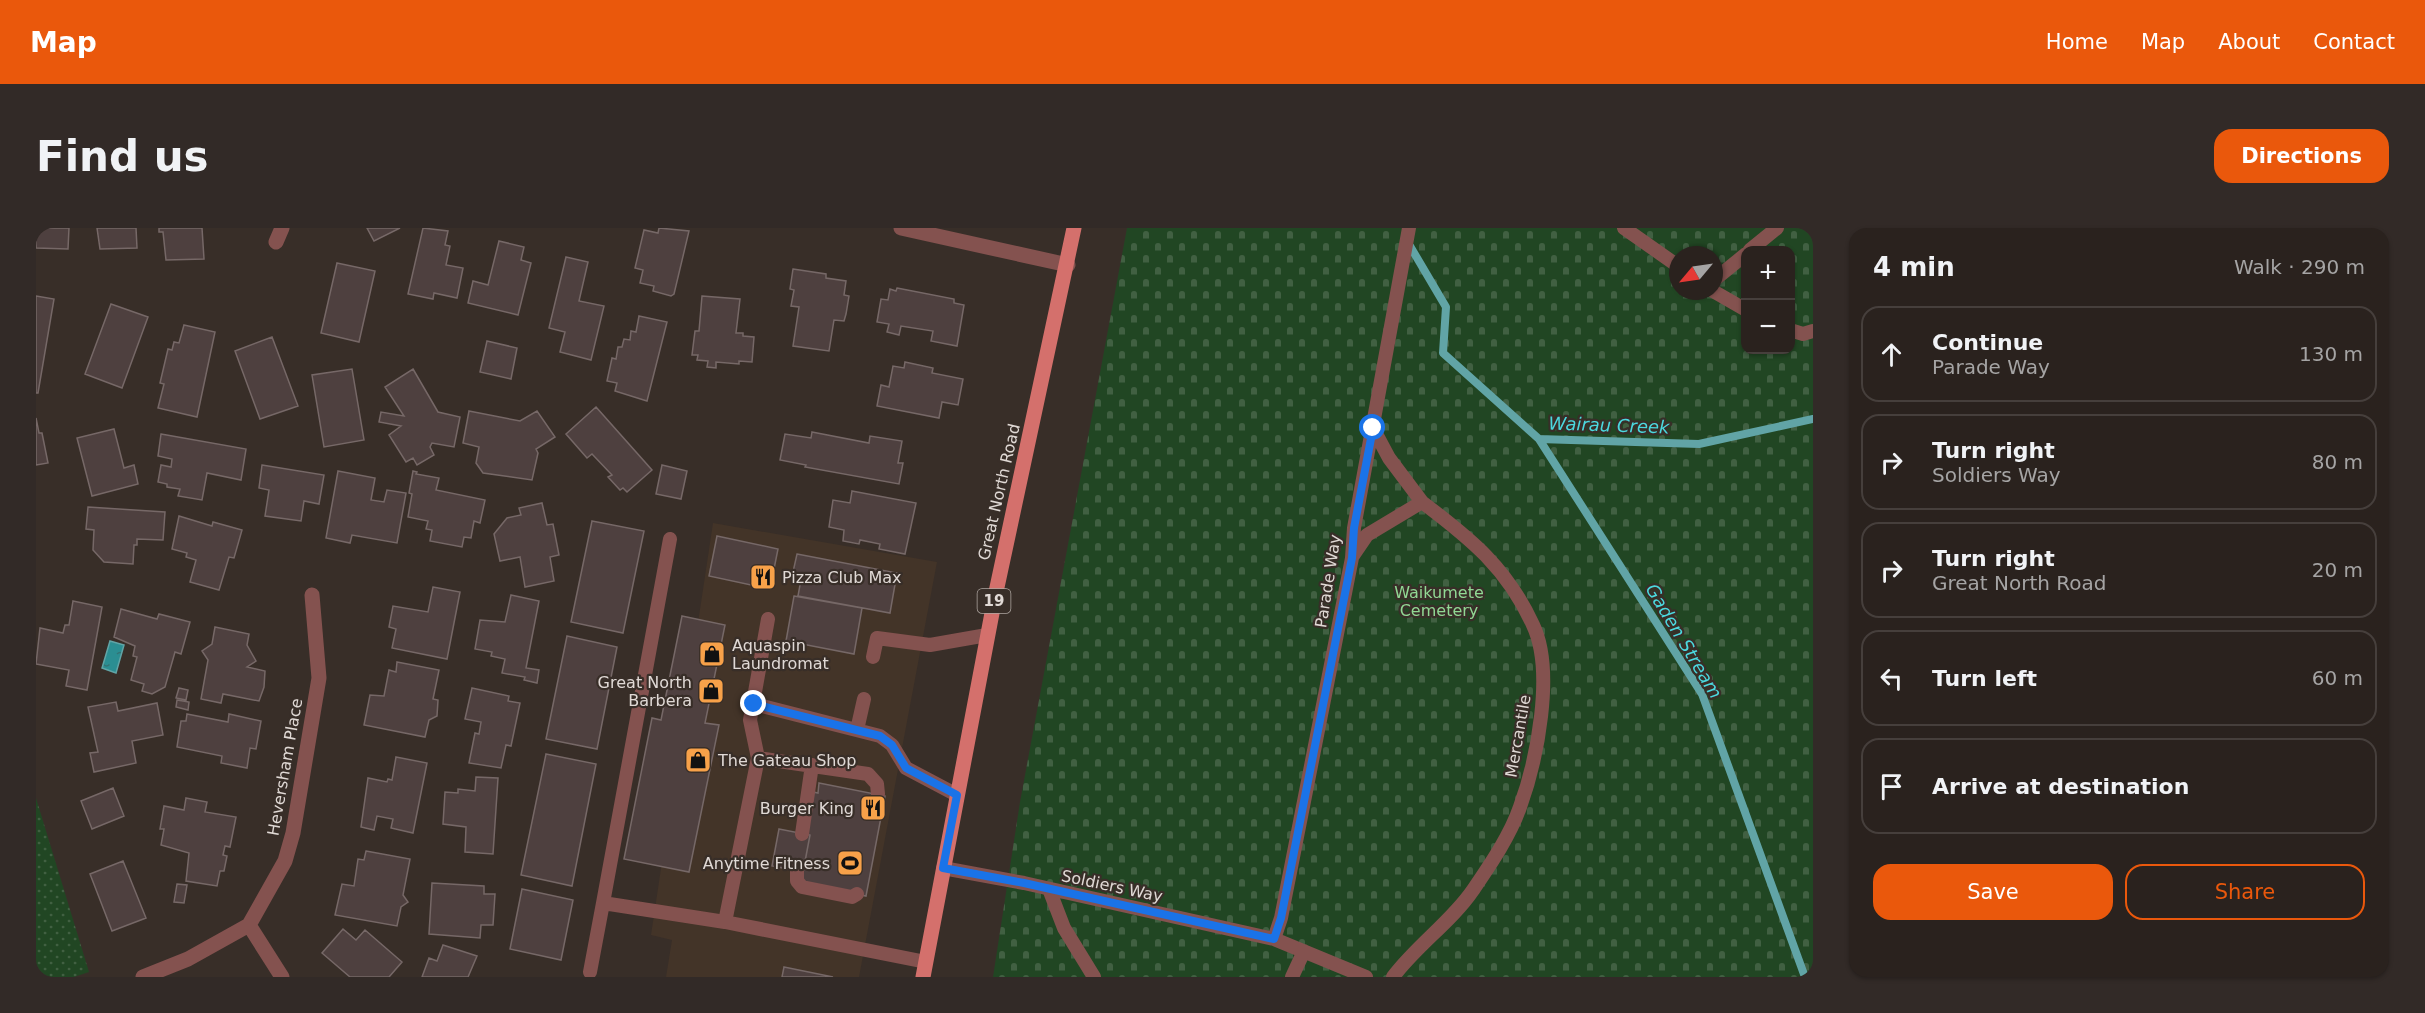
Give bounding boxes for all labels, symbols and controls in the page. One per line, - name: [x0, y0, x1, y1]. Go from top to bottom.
- text: Map: [30, 26, 97, 59]
- text: Home: [2046, 30, 2108, 54]
- text: Map: [2141, 30, 2185, 54]
- text: About: [2218, 30, 2280, 54]
- text: Contact: [2313, 30, 2395, 54]
- button: Directions: [2214, 129, 2389, 183]
- text: Find us: [36, 132, 209, 181]
- north arrow: [1669, 246, 1723, 300]
- map controls: [1741, 246, 1795, 354]
- button: +: [1741, 246, 1795, 300]
- text: 4 min: [1873, 252, 1955, 282]
- text: Walk · 290 m: [2234, 255, 2365, 279]
- button: −: [1741, 300, 1795, 354]
- text: Continue: [1932, 330, 2043, 355]
- icon: ahead: [1875, 338, 1908, 371]
- text: 130 m: [2299, 342, 2363, 366]
- text: Parade Way: [1932, 355, 2050, 379]
- water label: Wairau Creek: [1548, 412, 1671, 438]
- route start: [1359, 414, 1385, 440]
- street label: Great North Road: [974, 422, 1024, 562]
- text: Turn right: [1932, 438, 2055, 463]
- icon: right: [1875, 446, 1908, 479]
- text: 80 m: [2312, 450, 2363, 474]
- text: Soldiers Way: [1932, 463, 2061, 487]
- street label: Parade Way: [1311, 533, 1345, 629]
- text: Turn right: [1932, 546, 2055, 571]
- icon: right: [1875, 554, 1908, 587]
- text: 20 m: [2312, 558, 2363, 582]
- restaurant icon: Pizza Club Max: [748, 562, 778, 592]
- place label: Pizza Club Max: [782, 568, 902, 587]
- text: Great North Road: [1932, 571, 2107, 595]
- water label: Gaden Stream: [1641, 580, 1727, 702]
- park label: Waikumete Cemetery: [1394, 583, 1484, 620]
- road number: 19: [978, 589, 1010, 613]
- place label: Aquaspin Laundromat: [732, 636, 829, 673]
- shop icon: Aquaspin Laundromat: [697, 639, 727, 669]
- icon: left: [1875, 662, 1908, 695]
- text: Turn left: [1932, 666, 2037, 691]
- text: 60 m: [2312, 666, 2363, 690]
- place label: Great North Barbera: [598, 673, 692, 710]
- shop icon: Great North Barbera: [696, 676, 726, 706]
- route end: [740, 690, 766, 716]
- street label: Mercantile: [1501, 693, 1535, 779]
- street label: Heversham Place: [264, 697, 306, 837]
- shop icon: The Gateau Shop: [683, 745, 713, 775]
- place label: The Gateau Shop: [717, 751, 856, 770]
- icon: arrive: [1875, 770, 1908, 803]
- text: Arrive at destination: [1932, 774, 2189, 799]
- restaurant icon: Burger King: [858, 793, 888, 823]
- place label: Burger King: [760, 799, 854, 818]
- sports icon: Anytime Fitness: [835, 848, 865, 878]
- place label: Anytime Fitness: [703, 854, 830, 873]
- button: Save: [1873, 864, 2113, 920]
- button: Share: [2125, 864, 2365, 920]
- street label: Soldiers Way: [1060, 866, 1164, 906]

